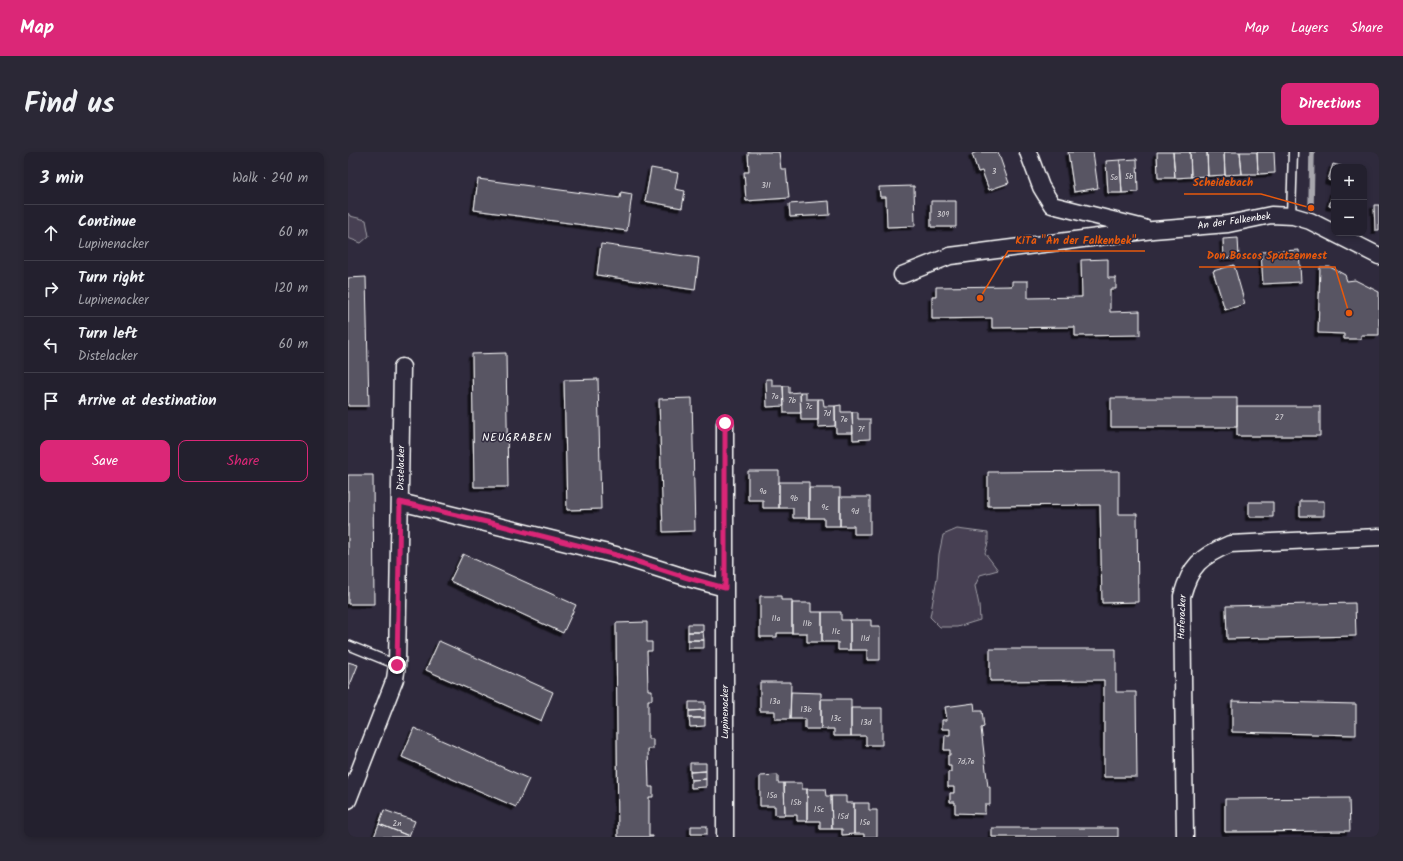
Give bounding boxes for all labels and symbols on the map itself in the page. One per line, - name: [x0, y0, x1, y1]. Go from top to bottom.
- house number: 3: [992, 165, 997, 178]
- house number: 5b: [1125, 170, 1134, 183]
- house number: 5a: [1110, 171, 1118, 184]
- callout: Scheidebach: [1184, 171, 1261, 194]
- text: Scheidebach: [1193, 174, 1253, 192]
- house number: 311: [761, 179, 771, 192]
- house number: 309: [937, 208, 949, 221]
- street label: An der Falkenbek: [1196, 208, 1272, 234]
- callout: KiTa "An der Falkenbek": [1008, 228, 1145, 251]
- text: KiTa "An der Falkenbek": [1015, 232, 1137, 250]
- callout: Don Boscos Spatzennest: [1199, 244, 1335, 267]
- text: Don Boscos Spatzennest: [1207, 247, 1328, 265]
- house number: 7a: [771, 390, 779, 403]
- house number: 7b: [788, 394, 797, 407]
- house number: 7c: [805, 400, 813, 413]
- house number: 7d: [823, 407, 832, 420]
- house number: 27: [1275, 411, 1283, 424]
- house number: 7e: [840, 413, 848, 426]
- route start: [716, 414, 734, 432]
- house number: 7f: [858, 423, 865, 436]
- district label: NEUGRABEN: [482, 429, 552, 447]
- street label: Distelacker: [393, 444, 409, 491]
- house number: 9a: [759, 485, 767, 498]
- house number: 9b: [790, 492, 799, 505]
- house number: 9c: [821, 501, 829, 514]
- house number: 9d: [851, 505, 860, 518]
- street label: Haferacker: [1173, 594, 1191, 640]
- house number: 11a: [772, 612, 781, 625]
- house number: 11b: [802, 617, 812, 630]
- house number: 11c: [832, 625, 841, 638]
- house number: 11d: [860, 632, 871, 645]
- route end: [388, 656, 406, 674]
- street label: Lupinenacker: [717, 684, 733, 739]
- house number: 13a: [770, 695, 781, 708]
- house number: 13b: [800, 703, 812, 716]
- house number: 13c: [831, 712, 842, 725]
- house number: 13d: [860, 716, 873, 729]
- house number: 7d,7e: [958, 755, 975, 768]
- house number: 15a: [767, 789, 778, 802]
- house number: 15b: [790, 796, 802, 809]
- house number: 15c: [814, 803, 825, 816]
- house number: 15d: [838, 810, 849, 823]
- house number: 15e: [860, 816, 871, 829]
- house number: 2n: [393, 817, 401, 830]

